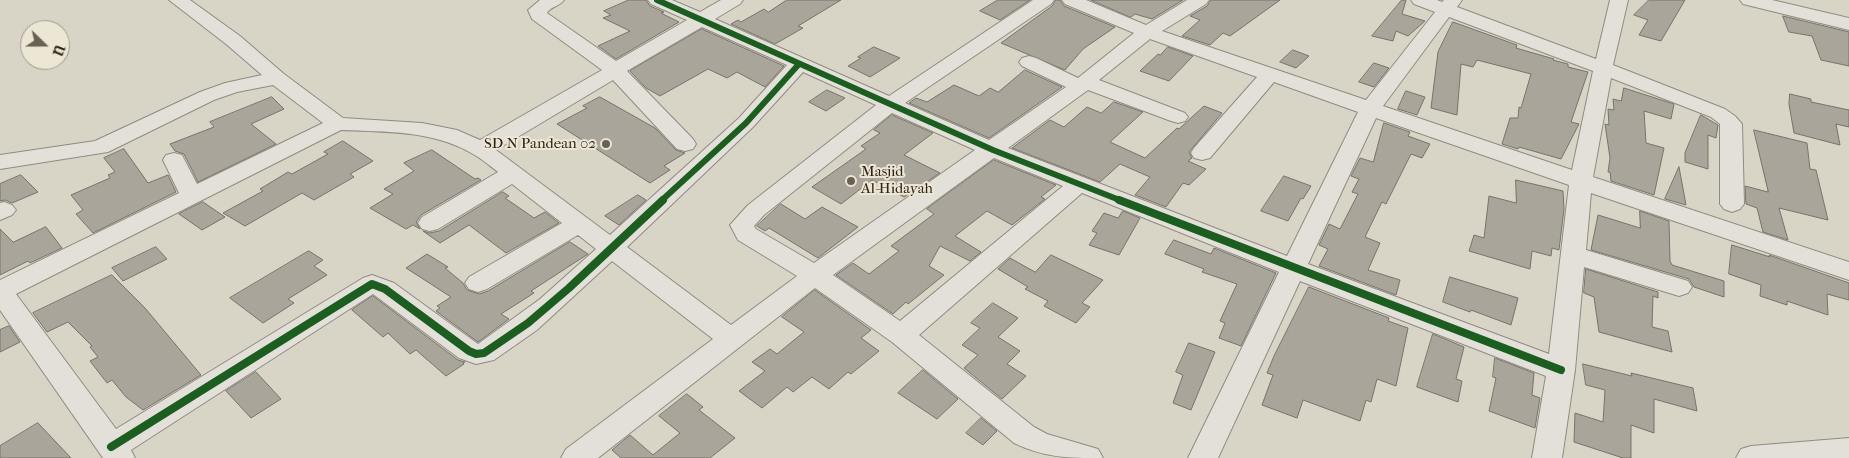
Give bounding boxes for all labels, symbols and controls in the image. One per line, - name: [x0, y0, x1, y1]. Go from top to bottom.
- north arrow: [20, 20, 70, 70]
- text: U: [49, 42, 68, 59]
- place label: SD N Pandean 02: [484, 135, 596, 153]
- marker: SD N Pandean 02: [600, 138, 612, 150]
- place label: Masjid Al-Hidayah: [861, 163, 933, 198]
- marker: Masjid Al-Hidayah: [845, 175, 857, 187]

